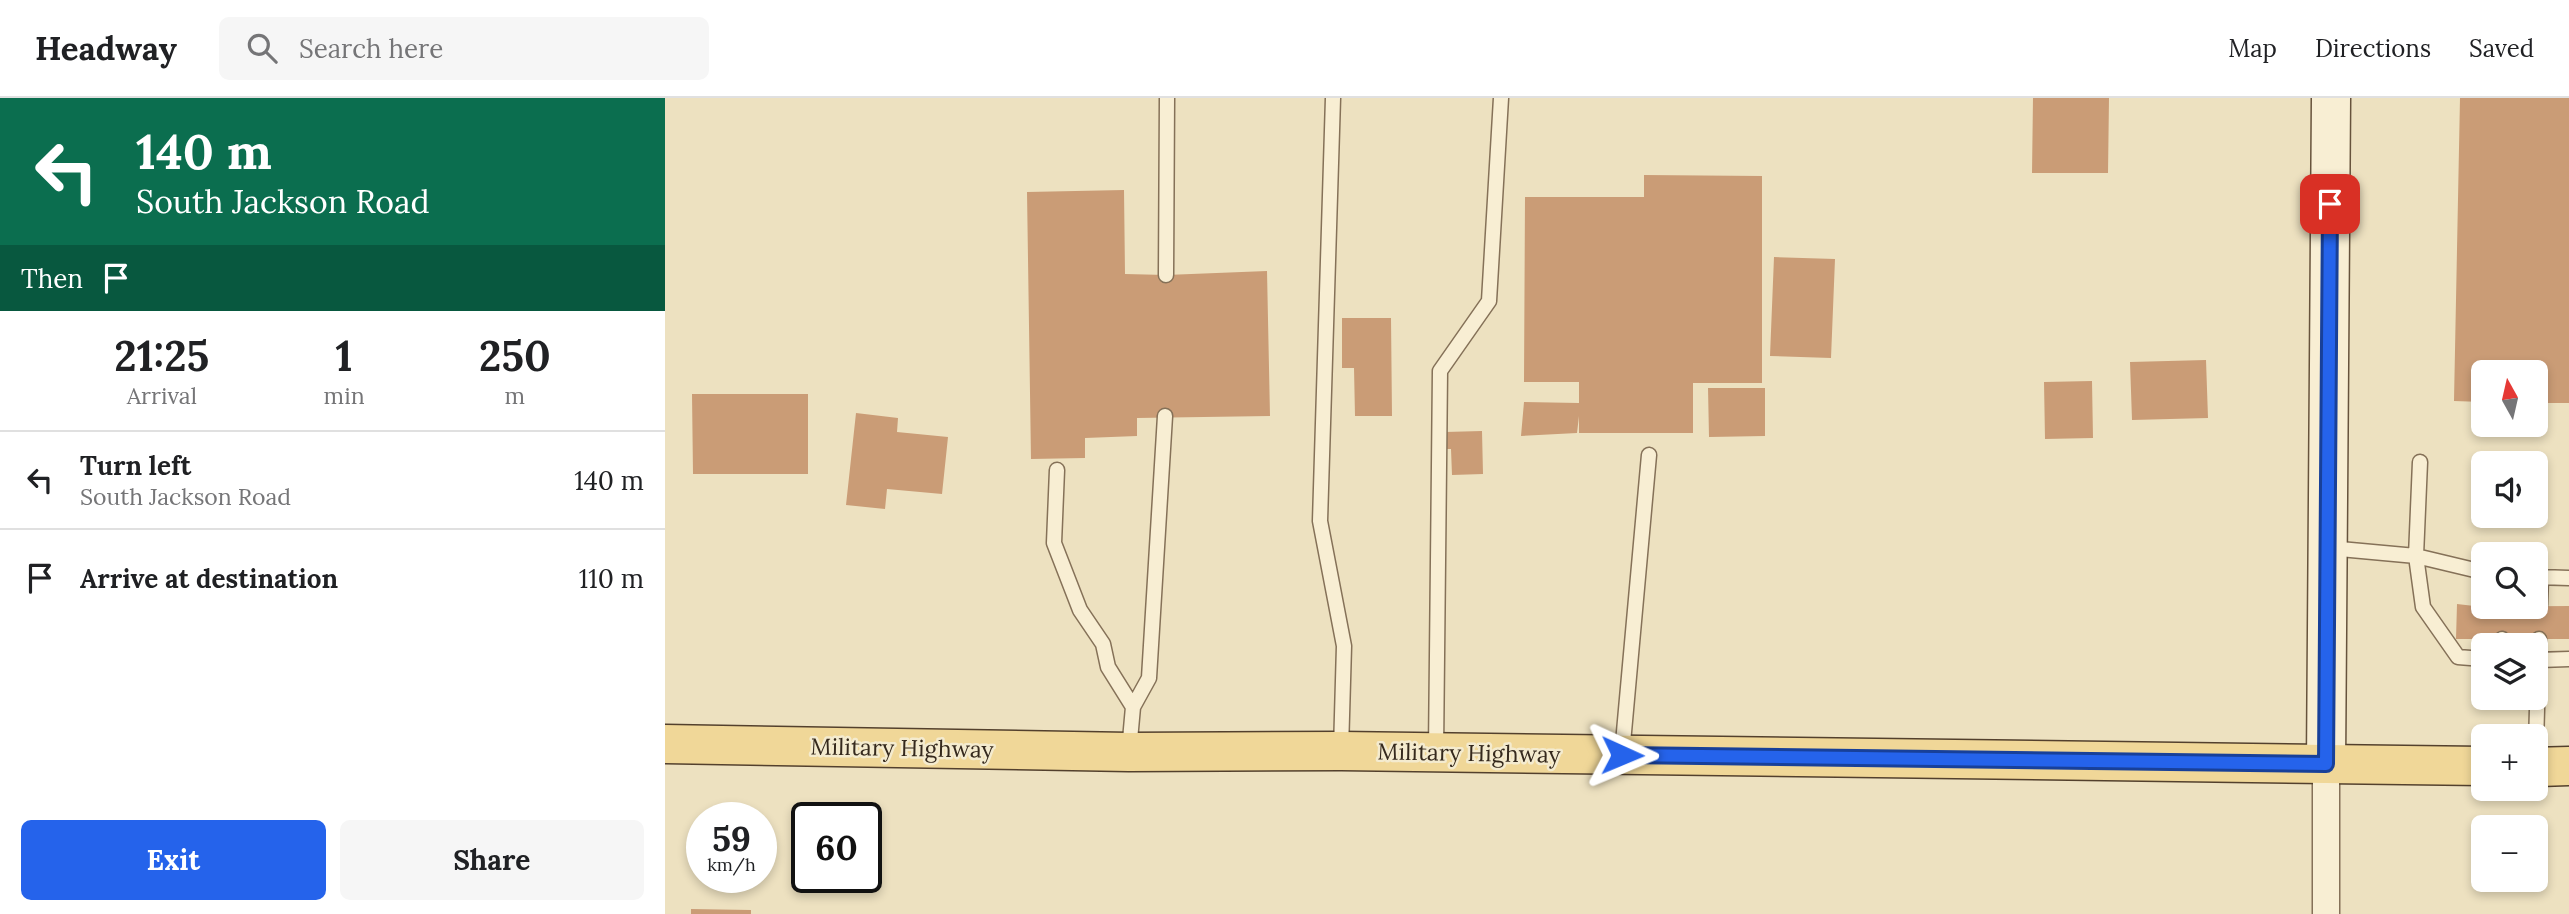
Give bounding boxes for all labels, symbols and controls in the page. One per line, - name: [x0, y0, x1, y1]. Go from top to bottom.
- search box: [219, 17, 709, 80]
- text: Headway: [35, 27, 177, 69]
- icon: search: [243, 29, 281, 67]
- text: Search here: [299, 32, 443, 65]
- text: Map: [2228, 33, 2277, 64]
- text: Directions: [2315, 33, 2431, 64]
- text: Saved: [2469, 33, 2534, 64]
- text: 140 m: [136, 120, 272, 182]
- icon: left: [21, 126, 112, 217]
- pin: [2300, 174, 2360, 234]
- text: South Jackson Road: [136, 181, 430, 222]
- icon: arrive: [2311, 185, 2349, 223]
- icon: arrive: [97, 259, 135, 297]
- text: Then: [21, 262, 83, 295]
- text: 21:25: [114, 329, 209, 383]
- text: 1: [336, 329, 353, 383]
- text: 250: [479, 329, 551, 383]
- north arrow: [2471, 360, 2548, 438]
- map controls: [2471, 360, 2548, 892]
- text: Arrival: [127, 381, 197, 410]
- text: min: [324, 381, 365, 410]
- text: m: [505, 381, 525, 410]
- text: Turn left: [80, 449, 191, 482]
- button: sound: [2471, 451, 2548, 528]
- icon: left: [21, 461, 59, 499]
- text: 140 m: [574, 464, 644, 497]
- text: South Jackson Road: [80, 482, 291, 511]
- button: search: [2471, 542, 2548, 619]
- icon: arrive: [21, 559, 59, 597]
- text: Arrive at destination: [80, 562, 338, 595]
- text: 110 m: [579, 562, 644, 595]
- button: layers: [2471, 633, 2548, 710]
- position arrow: [1585, 718, 1659, 792]
- button: +: [2471, 724, 2548, 801]
- street label: Military Highway: [810, 731, 995, 764]
- street label: Military Highway: [1377, 736, 1562, 769]
- speed limit sign: 60: [791, 802, 882, 893]
- button: −: [2471, 815, 2548, 892]
- text: 59: [712, 816, 751, 861]
- button: Exit: [21, 820, 326, 900]
- button: Share: [340, 820, 644, 900]
- text: km/h: [707, 853, 756, 876]

